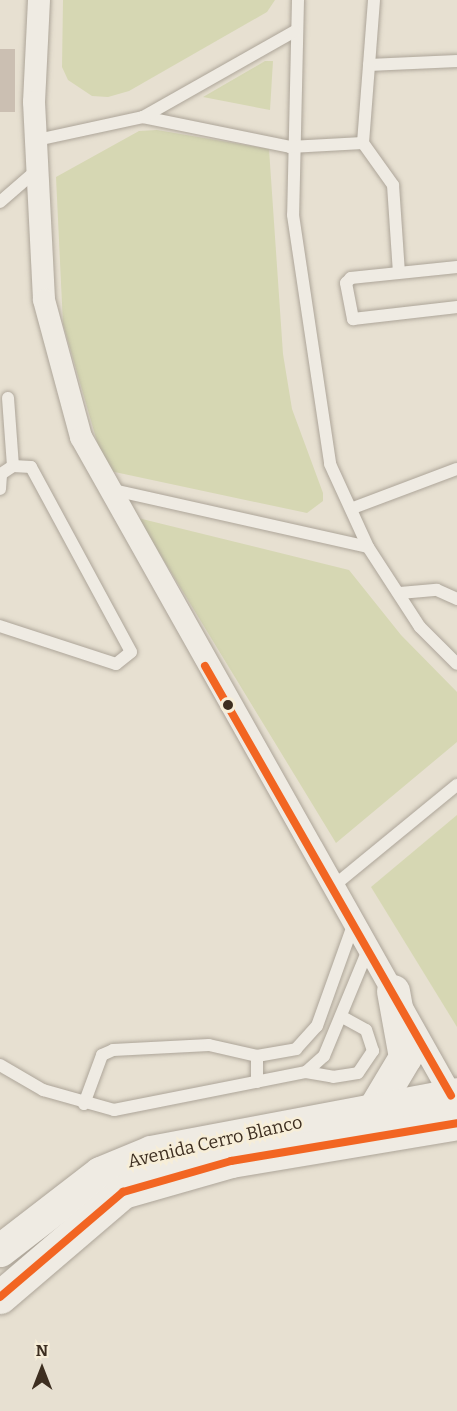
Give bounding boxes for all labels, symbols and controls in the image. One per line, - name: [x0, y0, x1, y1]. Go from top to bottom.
- unlabelled marker: [222, 699, 234, 711]
- street label: Avenida Cerro Blanco: [126, 1111, 304, 1173]
- north arrow: [12, 1339, 72, 1399]
- text: N: [36, 1341, 48, 1360]

